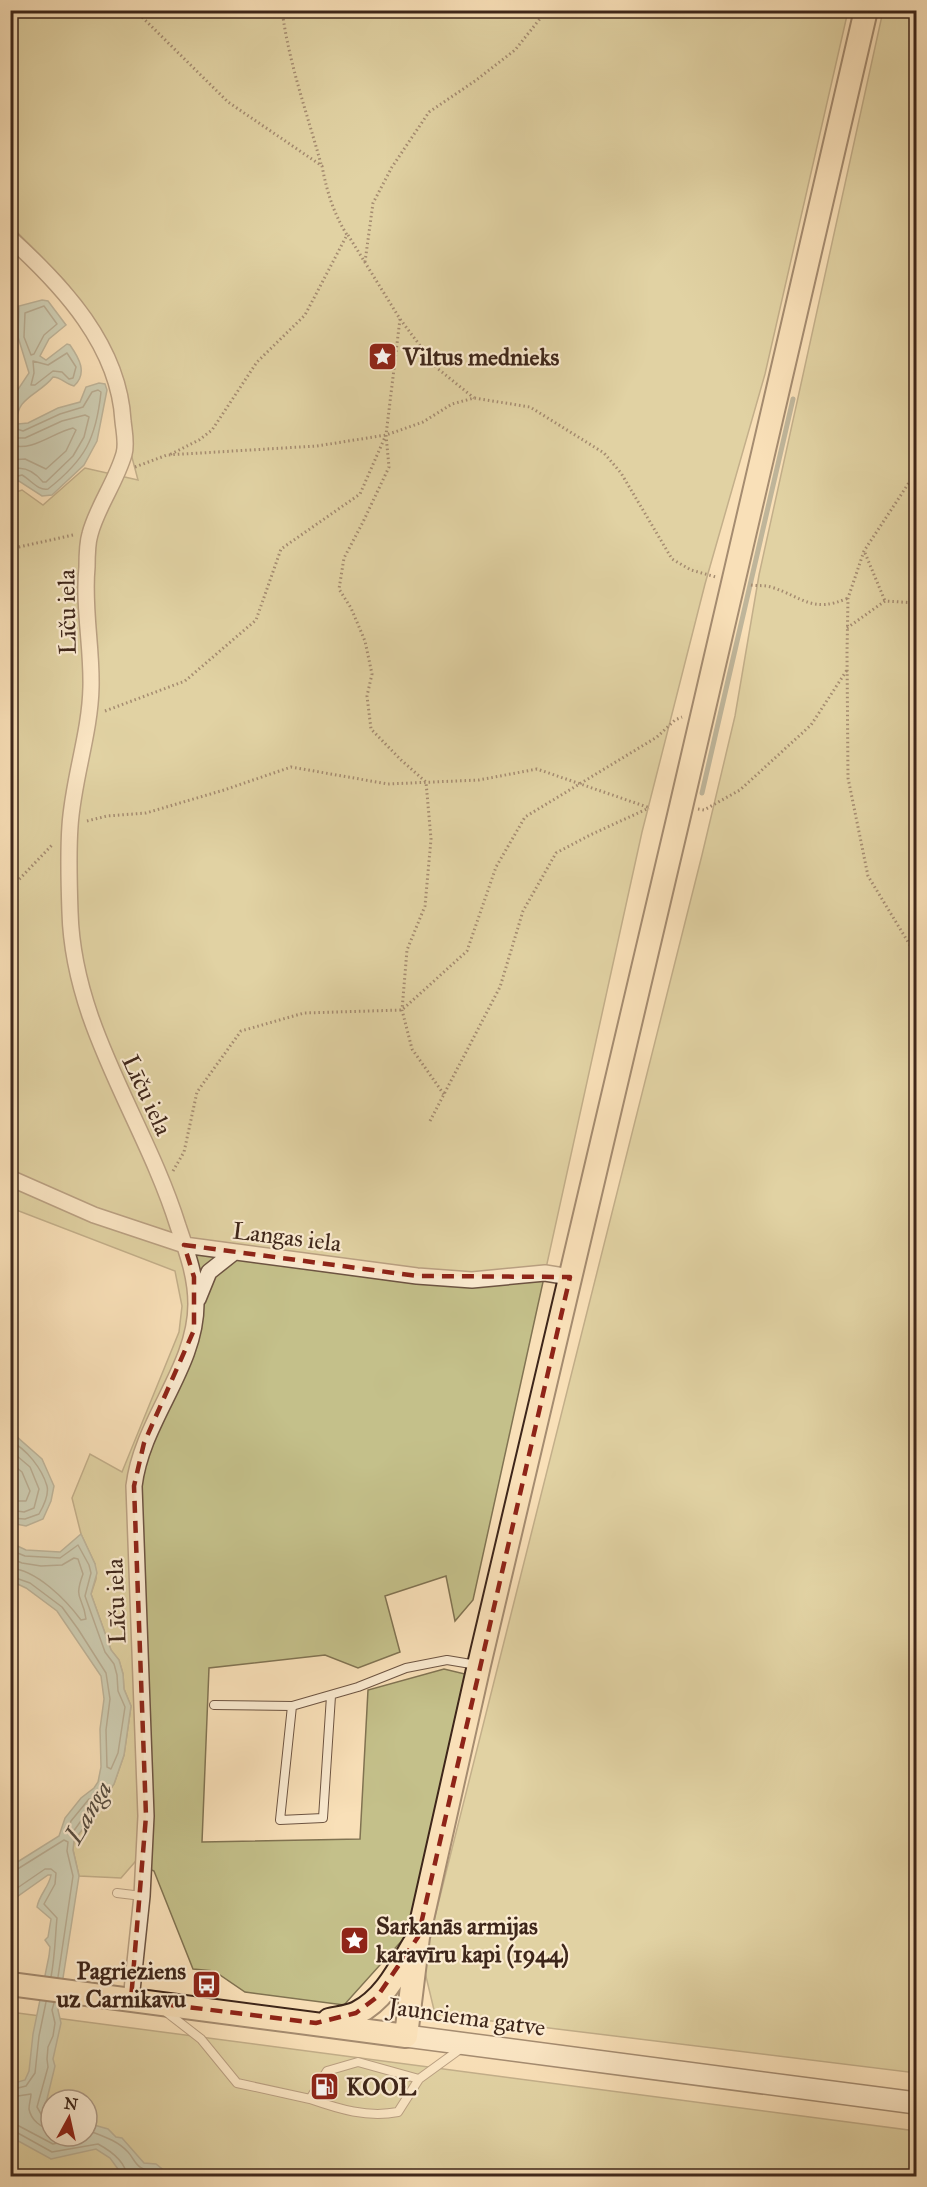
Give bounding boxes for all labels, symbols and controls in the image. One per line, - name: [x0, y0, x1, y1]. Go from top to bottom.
- place icon: Viltus mednieks: [366, 341, 398, 373]
- place label: Viltus mednieks: [402, 342, 560, 372]
- street label: Līču iela: [51, 568, 83, 655]
- street label: Līču iela: [115, 1050, 179, 1141]
- street label: Langas iela: [231, 1215, 344, 1259]
- street label: Līču iela: [99, 1557, 132, 1644]
- water label: Langa: [57, 1775, 119, 1850]
- place label: Sarkanās armijas karavīru kapi (1944): [376, 1911, 569, 1969]
- place icon: Sarkanās armijas karavīru kapi (1944): [339, 1924, 371, 1956]
- place label: Pagrieziens uz Carnikavu: [55, 1956, 186, 2014]
- bus stop icon: Pagrieziens uz Carnikavu: [191, 1969, 223, 2001]
- street label: Jaunciema gatve: [384, 1991, 547, 2043]
- fuel station icon: KOOL: [309, 2071, 341, 2103]
- place label: KOOL: [346, 2072, 417, 2102]
- north arrow: [39, 2088, 99, 2148]
- text: N: [63, 2093, 79, 2114]

